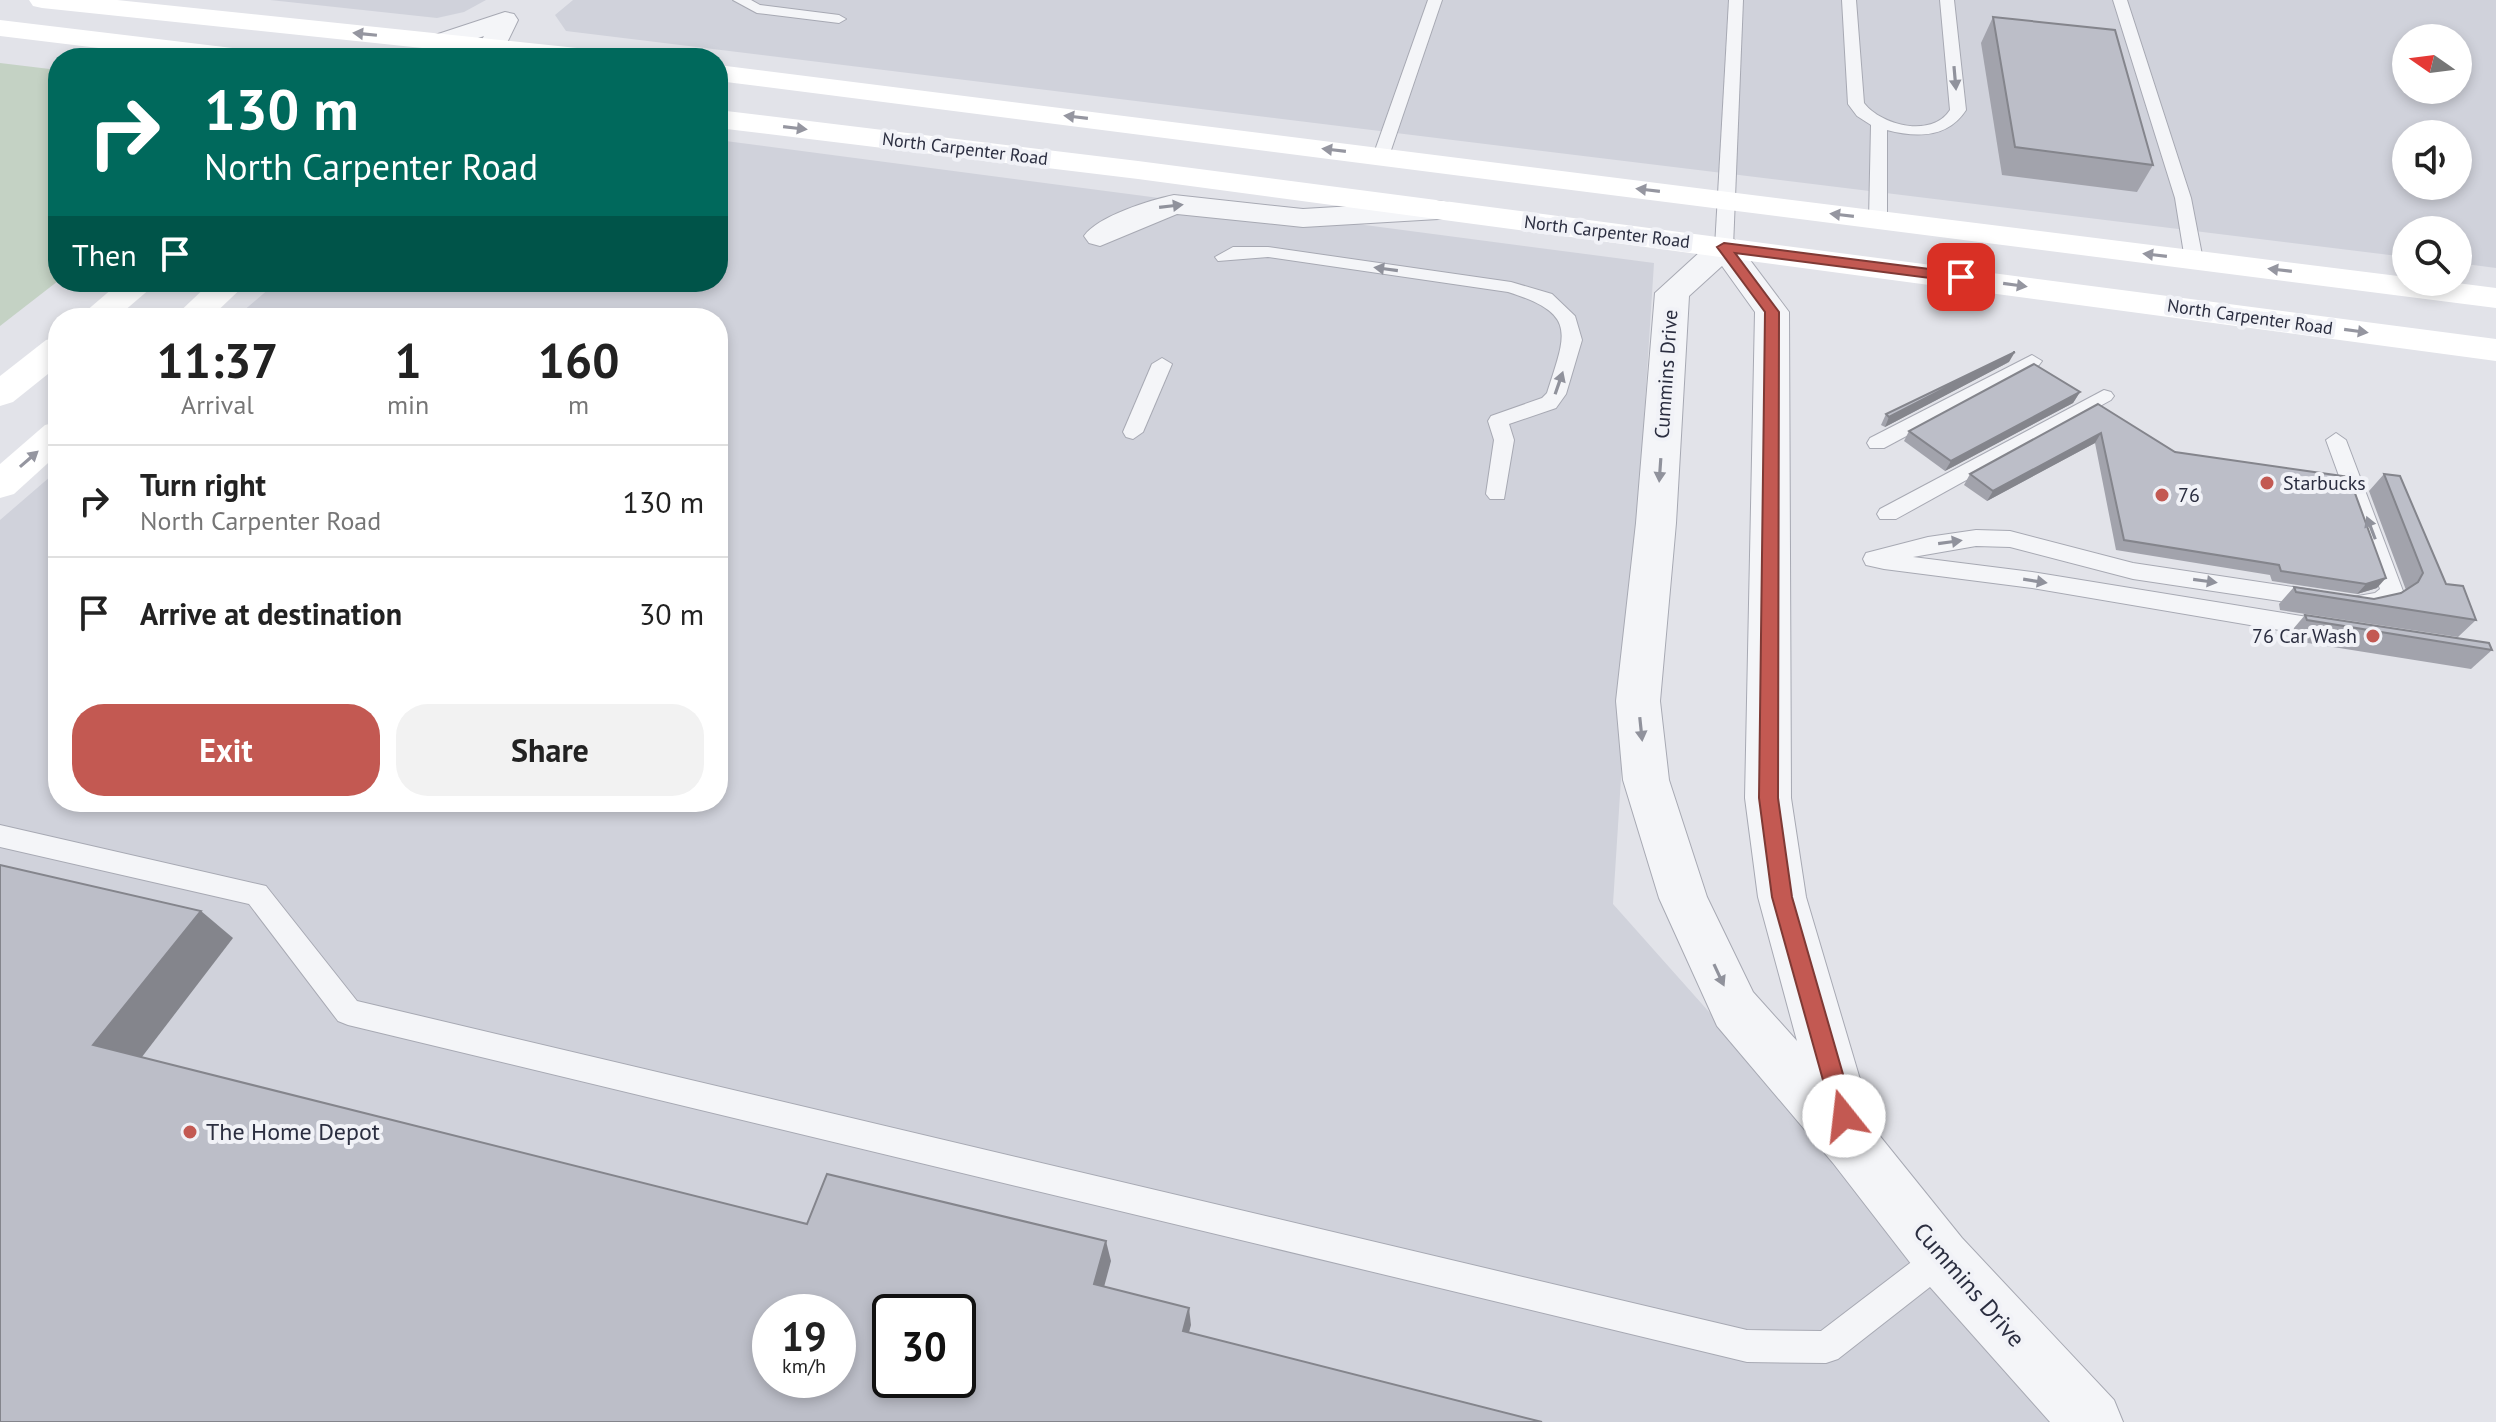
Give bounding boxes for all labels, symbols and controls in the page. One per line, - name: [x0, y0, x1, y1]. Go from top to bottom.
- north arrow: [2392, 24, 2472, 104]
- map controls: [2392, 24, 2472, 296]
- one-way arrow: [352, 27, 377, 40]
- one-way arrow: [1948, 66, 1961, 91]
- text: 130 m: [204, 73, 359, 145]
- icon: right: [72, 80, 176, 184]
- one-way arrow: [1063, 110, 1088, 123]
- button: sound: [2392, 120, 2472, 200]
- one-way arrow: [783, 122, 808, 135]
- street label: North Carpenter Road: [881, 127, 1049, 170]
- text: North Carpenter Road: [204, 143, 538, 190]
- one-way arrow: [1321, 143, 1346, 156]
- one-way arrow: [1635, 184, 1660, 197]
- one-way arrow: [1159, 200, 1184, 213]
- one-way arrow: [1829, 208, 1854, 221]
- street label: North Carpenter Road: [1523, 210, 1691, 253]
- button: search: [2392, 216, 2472, 296]
- icon: arrive: [153, 232, 197, 276]
- text: Then: [72, 235, 137, 274]
- pin: [1927, 243, 1995, 311]
- one-way arrow: [2142, 248, 2167, 261]
- icon: arrive: [1939, 255, 1983, 299]
- one-way arrow: [1373, 262, 1398, 275]
- one-way arrow: [2267, 264, 2292, 277]
- one-way arrow: [2003, 278, 2028, 291]
- street label: North Carpenter Road: [2166, 293, 2334, 340]
- street label: Cummins Drive: [1649, 309, 1683, 439]
- one-way arrow: [2344, 325, 2369, 338]
- text: 11:37: [157, 329, 278, 391]
- text: 1: [394, 329, 422, 391]
- text: 160: [538, 329, 619, 391]
- one-way arrow: [1554, 371, 1566, 395]
- text: Arrival: [181, 388, 254, 421]
- text: min: [387, 388, 429, 421]
- text: m: [568, 388, 589, 421]
- one-way arrow: [19, 451, 39, 468]
- one-way arrow: [1653, 458, 1666, 483]
- text: Turn right: [140, 465, 266, 504]
- place label: Starbucks: [2283, 470, 2366, 496]
- marker: Starbucks: [2258, 474, 2276, 492]
- icon: right: [72, 479, 116, 523]
- text: 130 m: [623, 482, 704, 521]
- place label: 76: [2178, 482, 2200, 508]
- marker: 76: [2153, 486, 2171, 504]
- text: North Carpenter Road: [140, 504, 381, 537]
- one-way arrow: [2364, 516, 2377, 540]
- one-way arrow: [1938, 535, 1963, 548]
- one-way arrow: [2022, 575, 2047, 588]
- one-way arrow: [2193, 575, 2218, 588]
- icon: arrive: [72, 591, 116, 635]
- text: Arrive at destination: [140, 594, 402, 633]
- text: 30 m: [639, 594, 704, 633]
- place label: 76 Car Wash: [2252, 623, 2357, 649]
- marker: 76 Car Wash: [2364, 627, 2382, 645]
- button: Exit: [72, 704, 380, 796]
- button: Share: [396, 704, 704, 796]
- one-way arrow: [1635, 717, 1648, 742]
- one-way arrow: [1712, 963, 1725, 987]
- position arrow: [1802, 1074, 1886, 1158]
- place label: The Home Depot: [206, 1116, 380, 1147]
- marker: The Home Depot: [181, 1123, 199, 1141]
- street label: Cummins Drive: [1907, 1216, 2032, 1353]
- speed limit sign: 30: [872, 1294, 976, 1398]
- text: 19: [781, 1310, 827, 1362]
- text: km/h: [782, 1353, 826, 1379]

